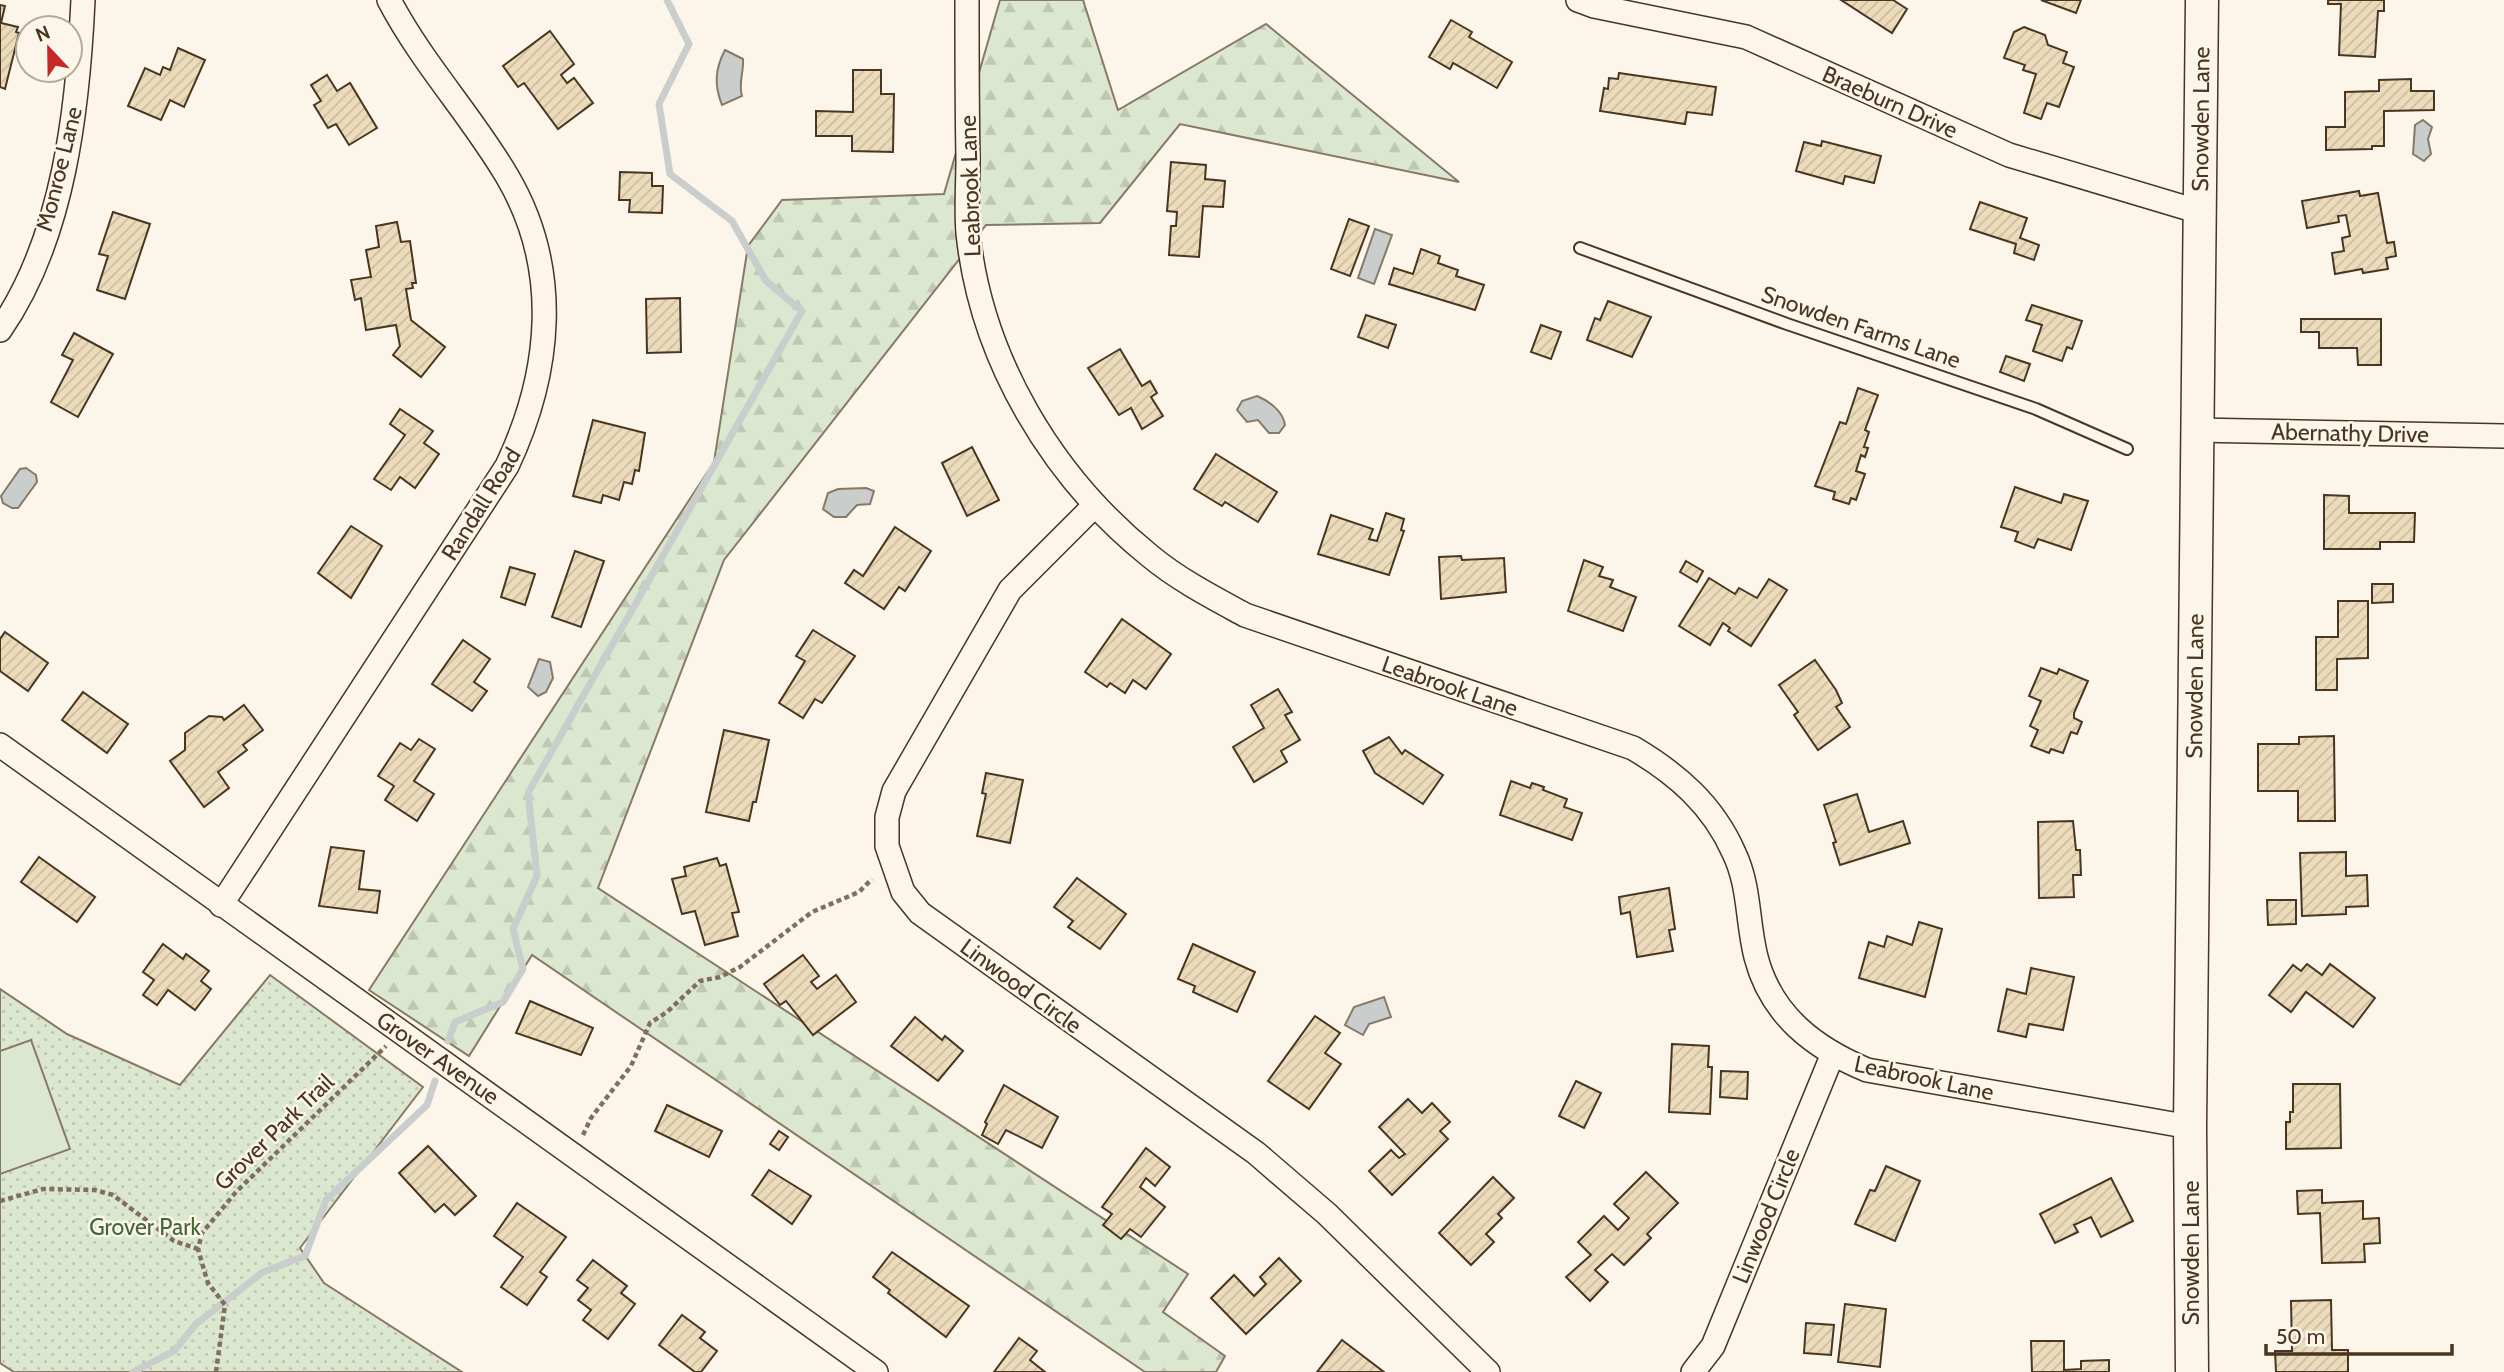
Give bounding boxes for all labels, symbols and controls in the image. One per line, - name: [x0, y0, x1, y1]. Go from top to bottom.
- north arrow: [14, 14, 84, 84]
- text: N: [32, 21, 53, 47]
- street label: Snowden Lane: [2186, 46, 2216, 192]
- street label: Braeburn Drive: [1818, 60, 1962, 144]
- street label: Monroe Lane: [30, 103, 88, 234]
- street label: Leabrook Lane: [954, 114, 986, 257]
- street label: Snowden Farms Lane: [1758, 280, 1965, 374]
- street label: Abernathy Drive: [2271, 418, 2429, 448]
- street label: Randall Road: [435, 443, 527, 565]
- street label: Snowden Lane: [2180, 613, 2209, 759]
- street label: Leabrook Lane: [1378, 650, 1522, 722]
- street label: Linwood Circle: [955, 933, 1087, 1040]
- street label: Grover Avenue: [371, 1006, 505, 1111]
- street label: Leabrook Lane: [1852, 1050, 1996, 1106]
- street label: Grover Park Trail: [208, 1068, 340, 1196]
- street label: Linwood Circle: [1726, 1144, 1806, 1288]
- street label: Snowden Lane: [2177, 1180, 2205, 1326]
- park label: Grover Park: [89, 1213, 201, 1241]
- scale bar: [2266, 1312, 2452, 1356]
- text: 50 m: [2276, 1324, 2325, 1349]

